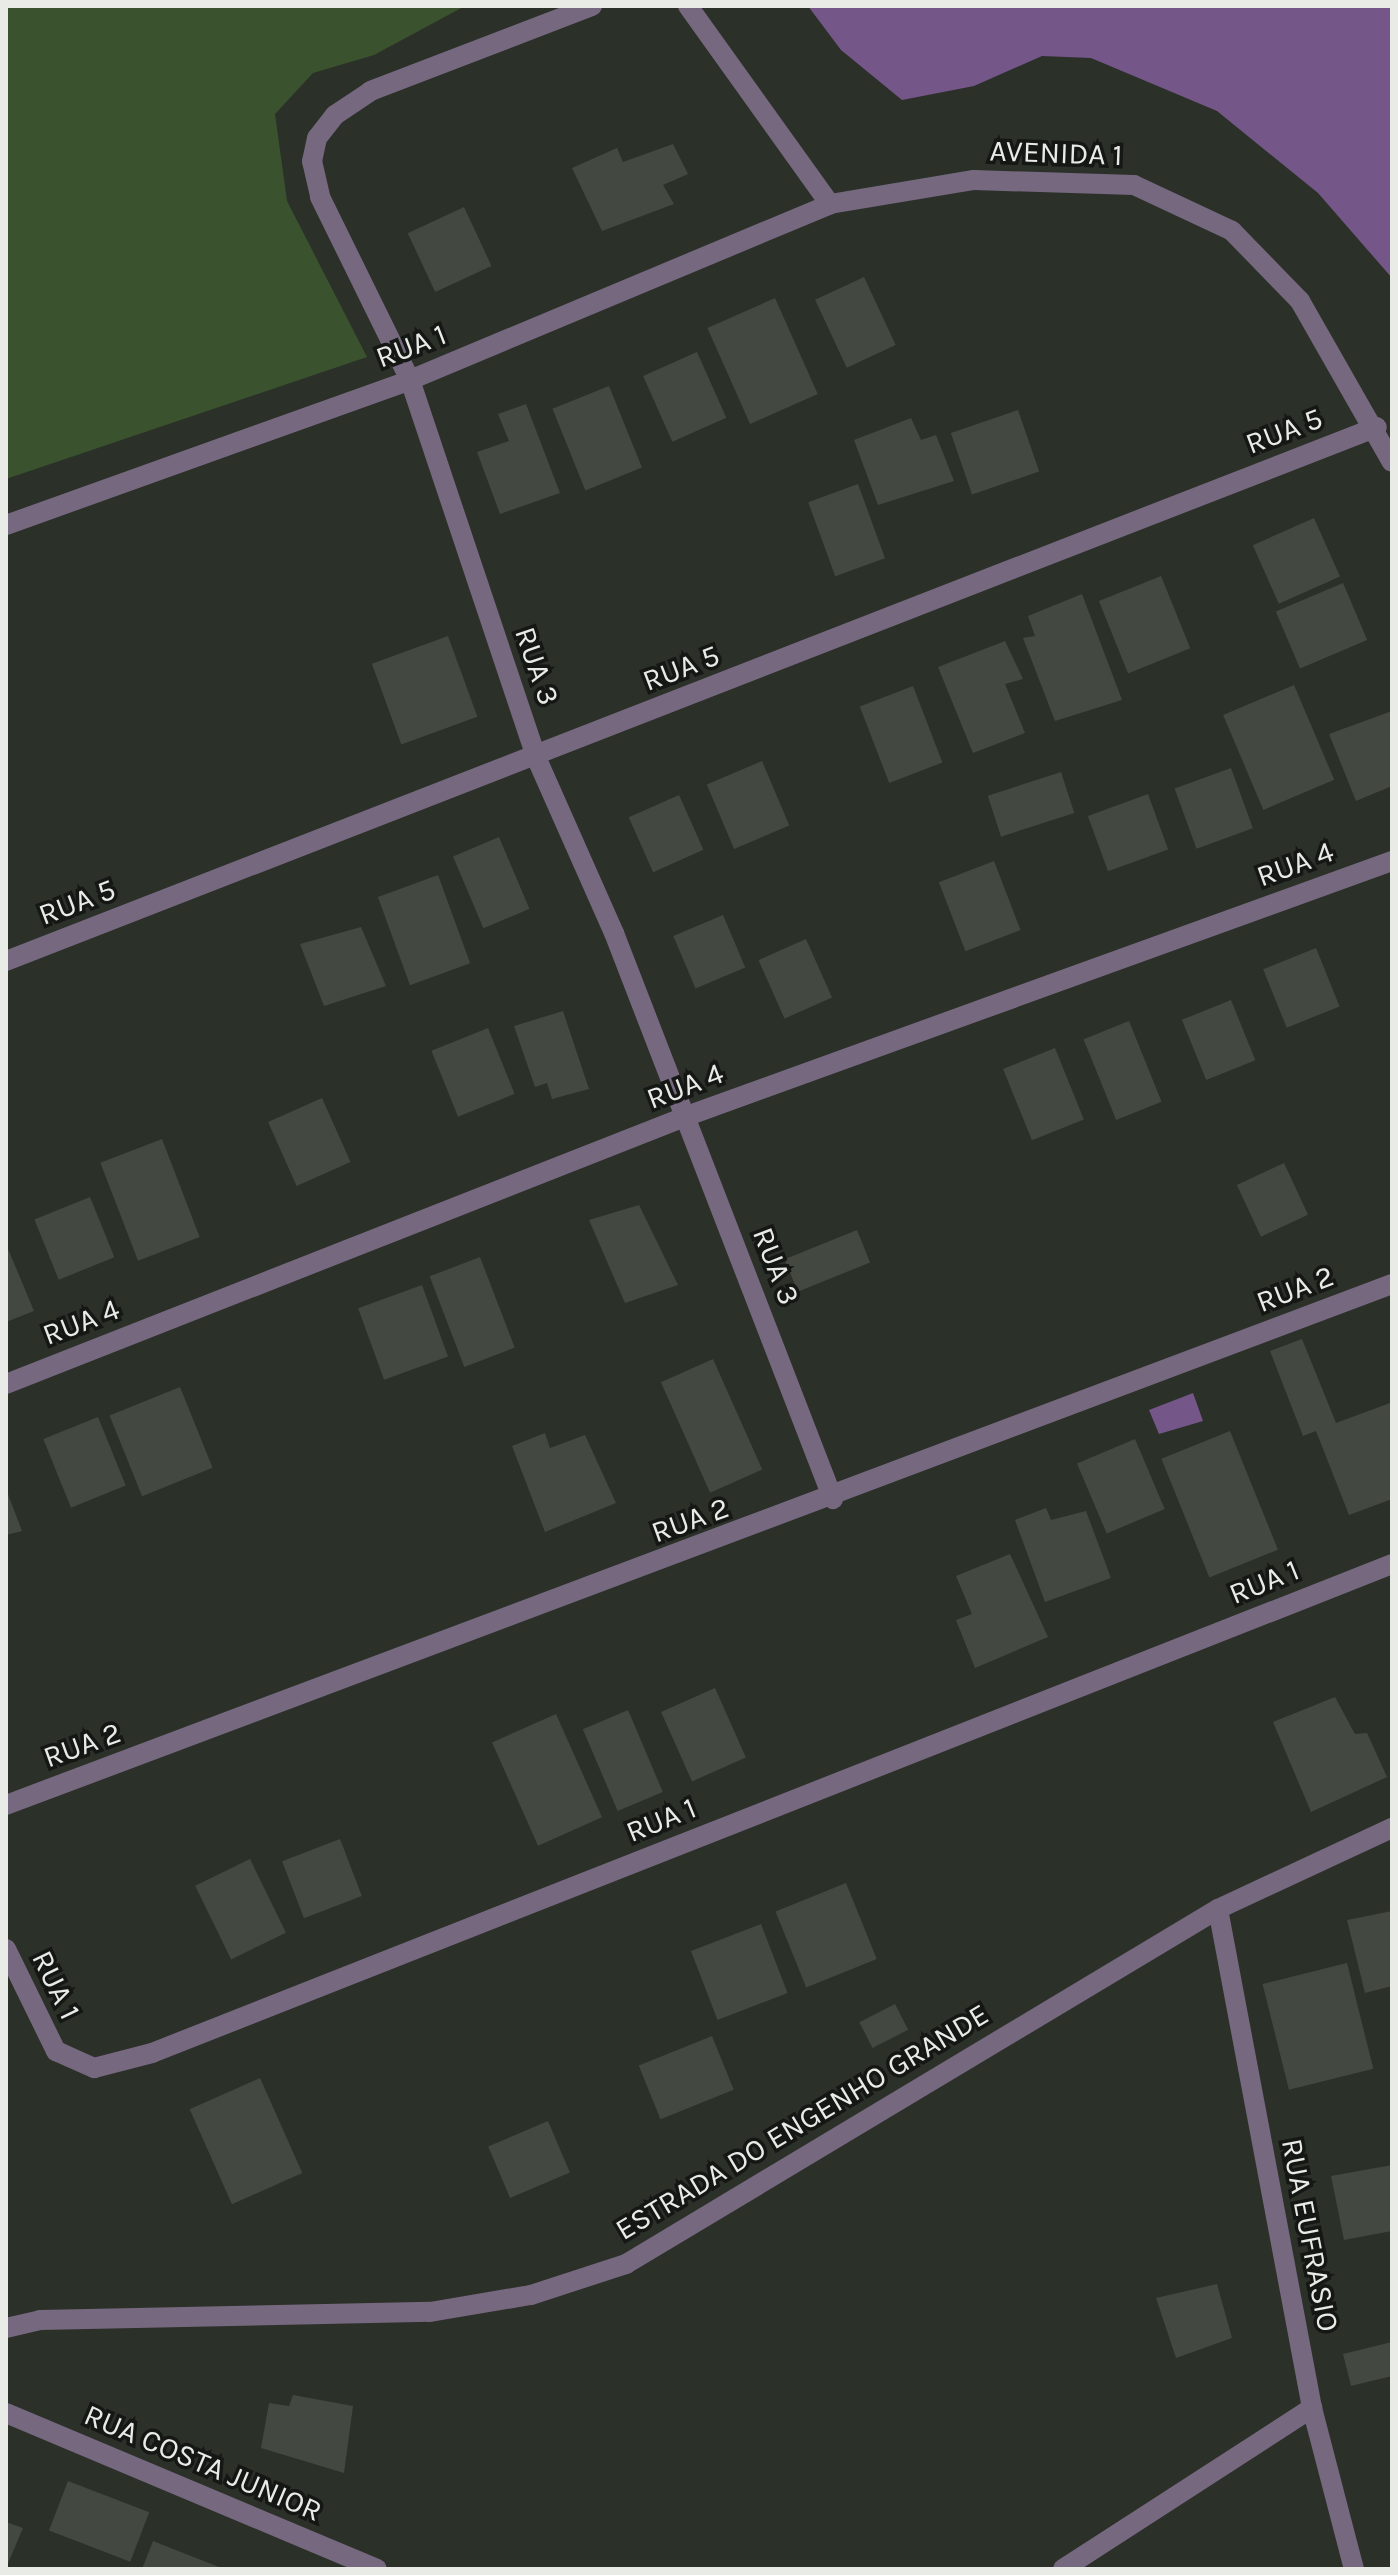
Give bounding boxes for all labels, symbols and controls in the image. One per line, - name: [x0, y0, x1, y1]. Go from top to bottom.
- street label: AVENIDA 1: [989, 133, 1123, 173]
- street label: RUA 1: [371, 316, 451, 376]
- street label: RUA 5: [1241, 400, 1327, 462]
- street label: RUA 3: [507, 622, 567, 710]
- street label: RUA 5: [638, 637, 724, 699]
- street label: RUA 4: [1252, 834, 1338, 894]
- street label: RUA 5: [34, 871, 120, 933]
- street label: RUA 4: [642, 1055, 728, 1117]
- street label: RUA 3: [745, 1222, 807, 1310]
- street label: RUA 2: [1251, 1258, 1339, 1320]
- street label: RUA 4: [38, 1291, 124, 1353]
- street label: RUA 2: [646, 1489, 734, 1551]
- street label: RUA 1: [1224, 1552, 1304, 1612]
- street label: RUA 2: [38, 1714, 126, 1776]
- street label: RUA 1: [621, 1790, 701, 1850]
- street label: RUA 1: [24, 1945, 88, 2025]
- street label: ESTRADA DO ENGENHO GRANDE: [609, 1996, 995, 2248]
- street label: RUA EUFRASIO: [1274, 2135, 1346, 2335]
- street label: RUA COSTA JUNIOR: [79, 2397, 327, 2529]

